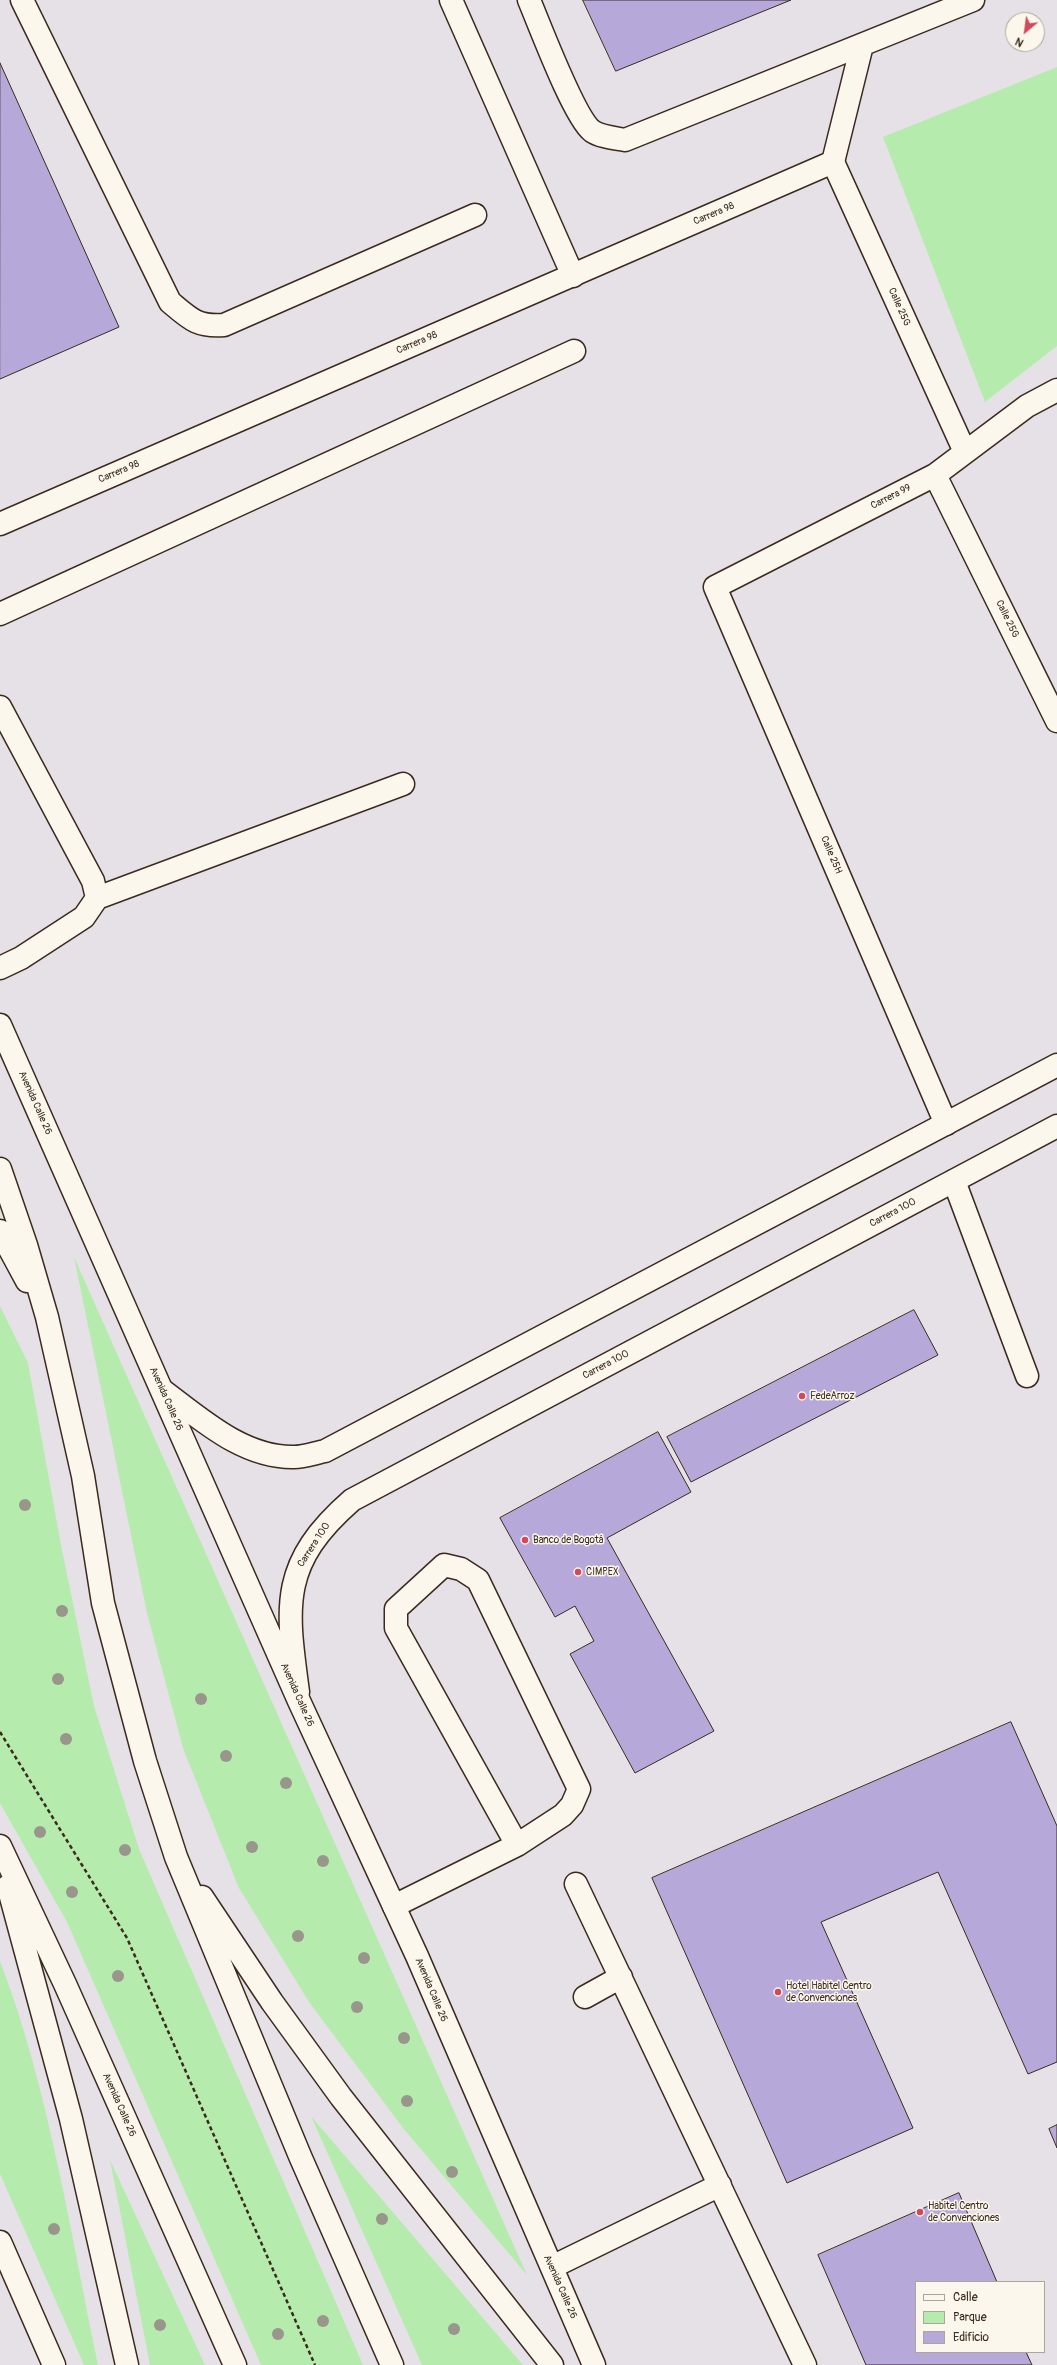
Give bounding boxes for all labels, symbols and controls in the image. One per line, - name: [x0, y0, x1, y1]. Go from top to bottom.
- north arrow: [1005, 12, 1045, 52]
- text: N: [1013, 35, 1026, 50]
- street label: Carrera 98: [692, 200, 736, 228]
- street label: Calle 25G: [885, 286, 913, 328]
- street label: Carrera 98: [395, 329, 439, 357]
- street label: Carrera 98: [97, 458, 141, 486]
- street label: Carrera 99: [869, 482, 913, 512]
- street label: Calle 25G: [993, 598, 1021, 640]
- street label: Calle 25H: [818, 834, 844, 876]
- street label: Avenida Calle 26: [16, 1069, 54, 1137]
- street label: Carrera 100: [868, 1196, 918, 1230]
- street label: Carrera 100: [581, 1348, 631, 1382]
- street label: Avenida Calle 26: [147, 1365, 185, 1433]
- place label: FedeArroz: [810, 1390, 855, 1402]
- marker: FedeArroz: [797, 1391, 807, 1401]
- street label: Carrera 100: [295, 1520, 333, 1570]
- place label: Banco de Bogotá: [533, 1534, 604, 1546]
- marker: Banco de Bogotá: [520, 1535, 530, 1545]
- place label: CIMPEX: [586, 1566, 619, 1578]
- marker: CIMPEX: [573, 1567, 583, 1577]
- street label: Avenida Calle 26: [278, 1661, 316, 1729]
- street label: Avenida Calle 26: [412, 1956, 450, 2024]
- place label: Hotel Habitel Centro de Convenciones: [786, 1980, 872, 2004]
- marker: Hotel Habitel Centro de Convenciones: [773, 1987, 783, 1997]
- street label: Avenida Calle 26: [100, 2071, 138, 2139]
- place label: Habitel Centro de Convenciones: [928, 2200, 999, 2224]
- marker: Habitel Centro de Convenciones: [915, 2207, 925, 2217]
- street label: Avenida Calle 26: [541, 2253, 579, 2321]
- legend: [915, 2281, 1045, 2353]
- text: Calle: [953, 2290, 978, 2305]
- text: Parque: [953, 2310, 987, 2325]
- text: Edificio: [953, 2330, 989, 2345]

